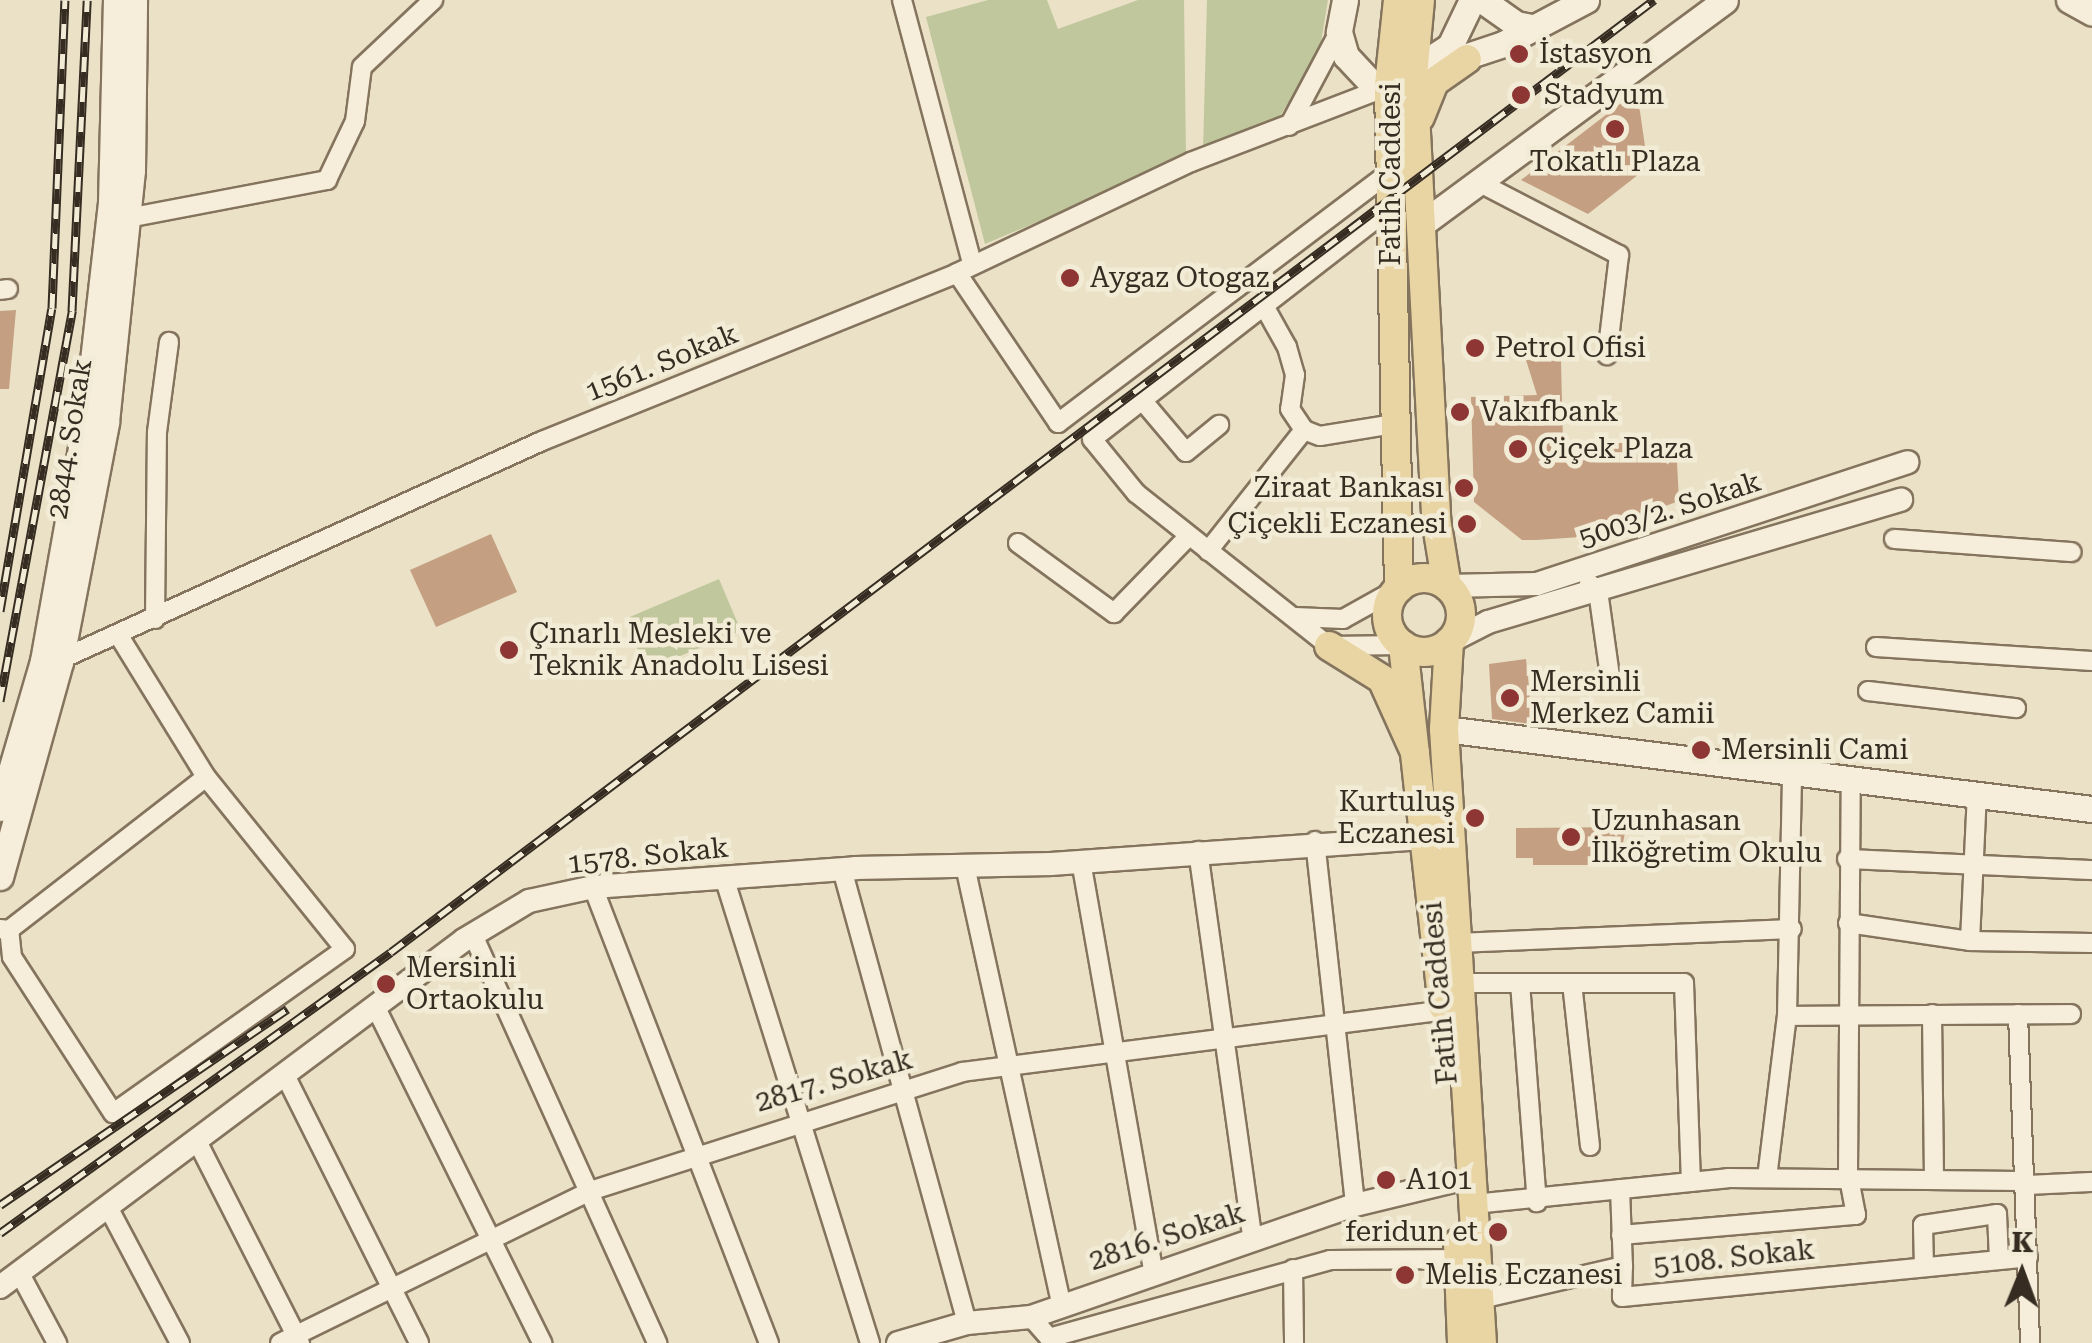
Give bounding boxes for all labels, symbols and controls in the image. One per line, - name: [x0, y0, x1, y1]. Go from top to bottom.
- place label: İstasyon: [1539, 37, 1653, 71]
- marker: İstasyon: [1508, 43, 1530, 65]
- place label: Stadyum: [1544, 78, 1664, 112]
- street label: Fatih Caddesi: [1374, 82, 1408, 266]
- marker: Stadyum: [1508, 82, 1534, 108]
- marker: Tokatlı Plaza: [1604, 118, 1626, 140]
- place label: Tokatlı Plaza: [1530, 145, 1700, 179]
- place label: Aygaz Otogaz: [1090, 261, 1269, 295]
- marker: Aygaz Otogaz: [1059, 267, 1081, 289]
- street label: 1561. Sokak: [581, 317, 743, 409]
- place label: Petrol Ofisi: [1495, 331, 1646, 365]
- marker: Petrol Ofisi: [1464, 337, 1486, 359]
- street label: 2844. Sokak: [41, 356, 99, 522]
- place label: Vakıfbank: [1480, 395, 1619, 429]
- marker: Vakıfbank: [1449, 401, 1471, 423]
- place label: Çiçek Plaza: [1538, 432, 1693, 466]
- marker: Çiçek Plaza: [1507, 438, 1529, 460]
- street label: 5003/2. Sokak: [1575, 465, 1765, 555]
- place label: Ziraat Bankası: [1254, 471, 1444, 505]
- marker: Ziraat Bankası: [1453, 477, 1475, 499]
- place label: Çiçekli Eczanesi: [1228, 507, 1447, 541]
- marker: Çiçekli Eczanesi: [1456, 513, 1478, 535]
- place label: Çınarlı Mesleki ve Teknik Anadolu Lisesi: [529, 617, 829, 683]
- marker: Çınarlı Mesleki ve Teknik Anadolu Lisesi: [498, 639, 520, 661]
- place label: Mersinli Merkez Camii: [1530, 665, 1714, 731]
- marker: Mersinli Merkez Camii: [1499, 687, 1521, 709]
- place label: Mersinli Cami: [1721, 733, 1909, 767]
- marker: Mersinli Cami: [1690, 739, 1712, 761]
- place label: Kurtuluş Eczanesi: [1337, 785, 1455, 851]
- place label: Uzunhasan İlköğretim Okulu: [1591, 804, 1822, 870]
- marker: Kurtuluş Eczanesi: [1464, 807, 1486, 829]
- marker: Uzunhasan İlköğretim Okulu: [1560, 826, 1582, 848]
- street label: 1578. Sokak: [566, 831, 730, 881]
- street label: Fatih Caddesi: [1415, 900, 1465, 1086]
- place label: Mersinli Ortaokulu: [406, 951, 544, 1017]
- marker: Mersinli Ortaokulu: [375, 973, 397, 995]
- street label: 2817. Sokak: [752, 1043, 916, 1119]
- place label: A101: [1406, 1163, 1473, 1197]
- marker: A101: [1375, 1169, 1397, 1191]
- street label: 2816. Sokak: [1085, 1196, 1249, 1278]
- place label: feridun et: [1345, 1215, 1478, 1249]
- marker: feridun et: [1487, 1221, 1509, 1243]
- north arrow: [1972, 1223, 2072, 1323]
- text: K: [2011, 1226, 2034, 1259]
- street label: 5108. Sokak: [1652, 1233, 1816, 1283]
- place label: Melis Eczanesi: [1425, 1258, 1622, 1292]
- marker: Melis Eczanesi: [1394, 1264, 1416, 1286]

